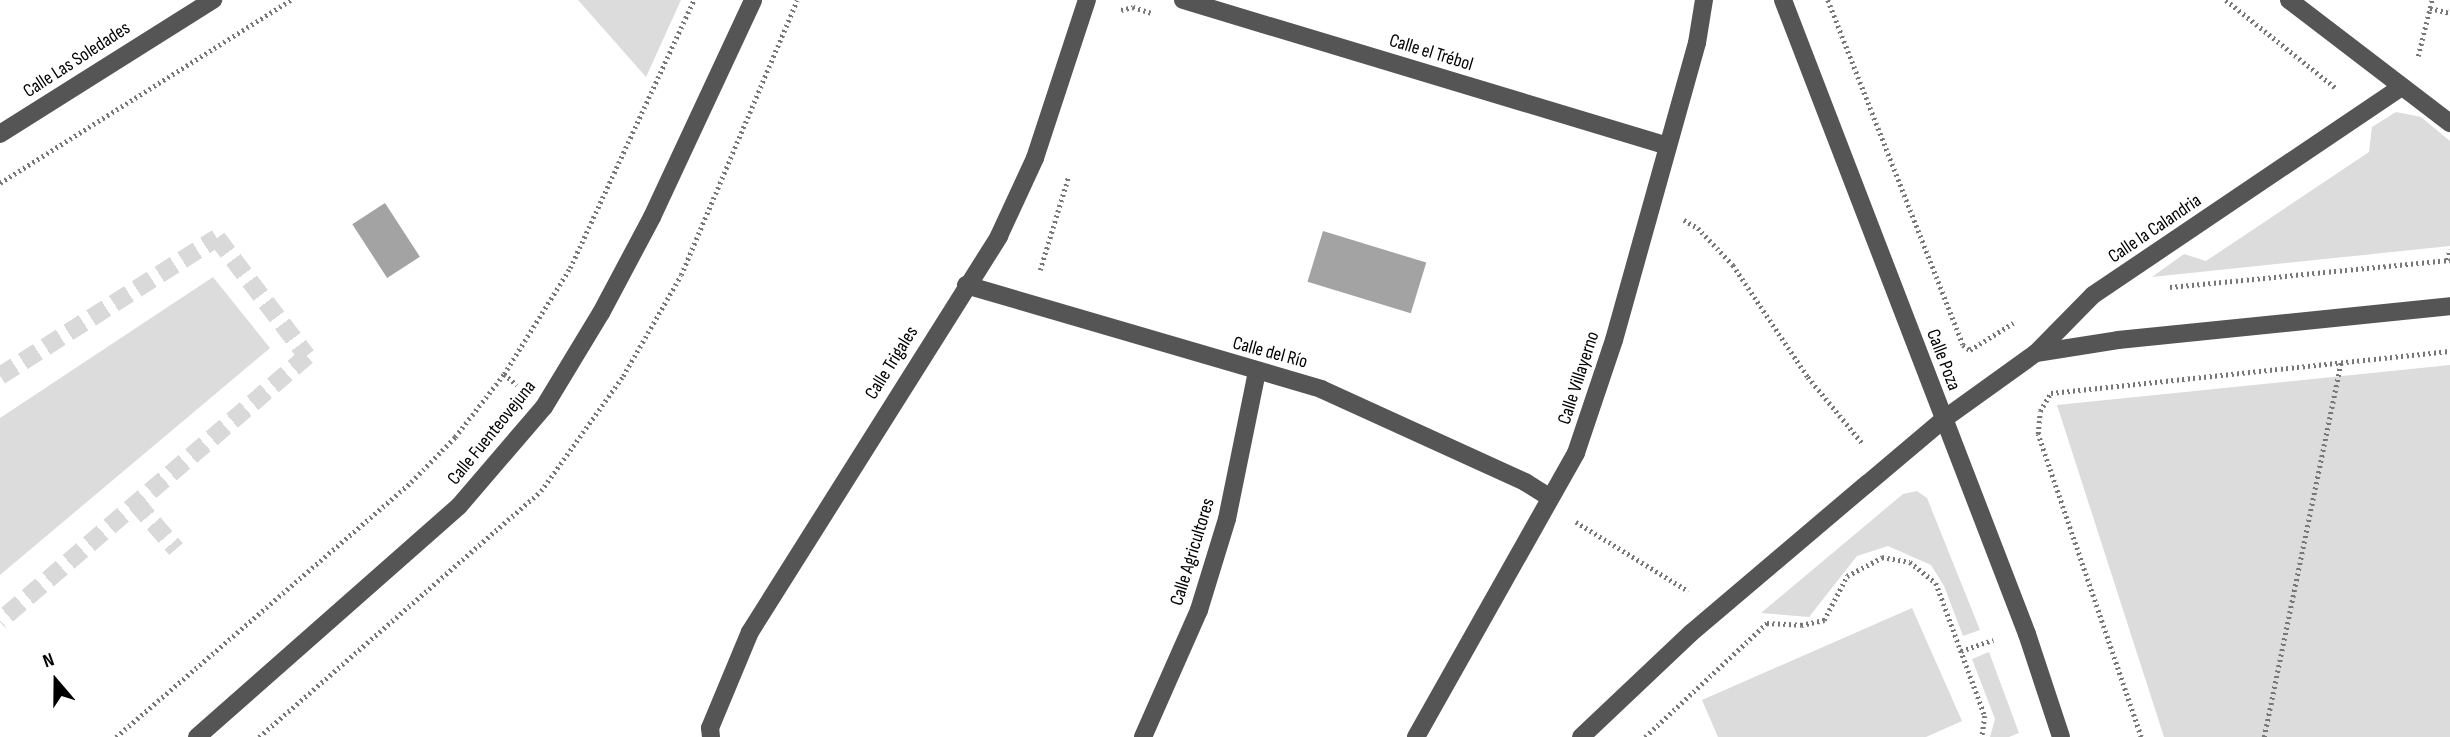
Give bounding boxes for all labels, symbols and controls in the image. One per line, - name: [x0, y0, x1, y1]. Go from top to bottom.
- street label: Calle Las Soledades: [19, 17, 135, 103]
- street label: Calle el Trébol: [1386, 29, 1476, 77]
- street label: Calle la Calandria: [2104, 190, 2206, 268]
- street label: Calle Trigales: [861, 322, 923, 404]
- street label: Calle Poza: [1921, 326, 1965, 394]
- street label: Calle Villayerno: [1553, 329, 1605, 427]
- street label: Calle del Río: [1230, 332, 1310, 374]
- street label: Calle Fuenteovejuna: [443, 376, 541, 490]
- street label: Calle Agricultores: [1166, 496, 1220, 608]
- north arrow: [21, 646, 91, 716]
- text: N: [40, 648, 57, 673]

